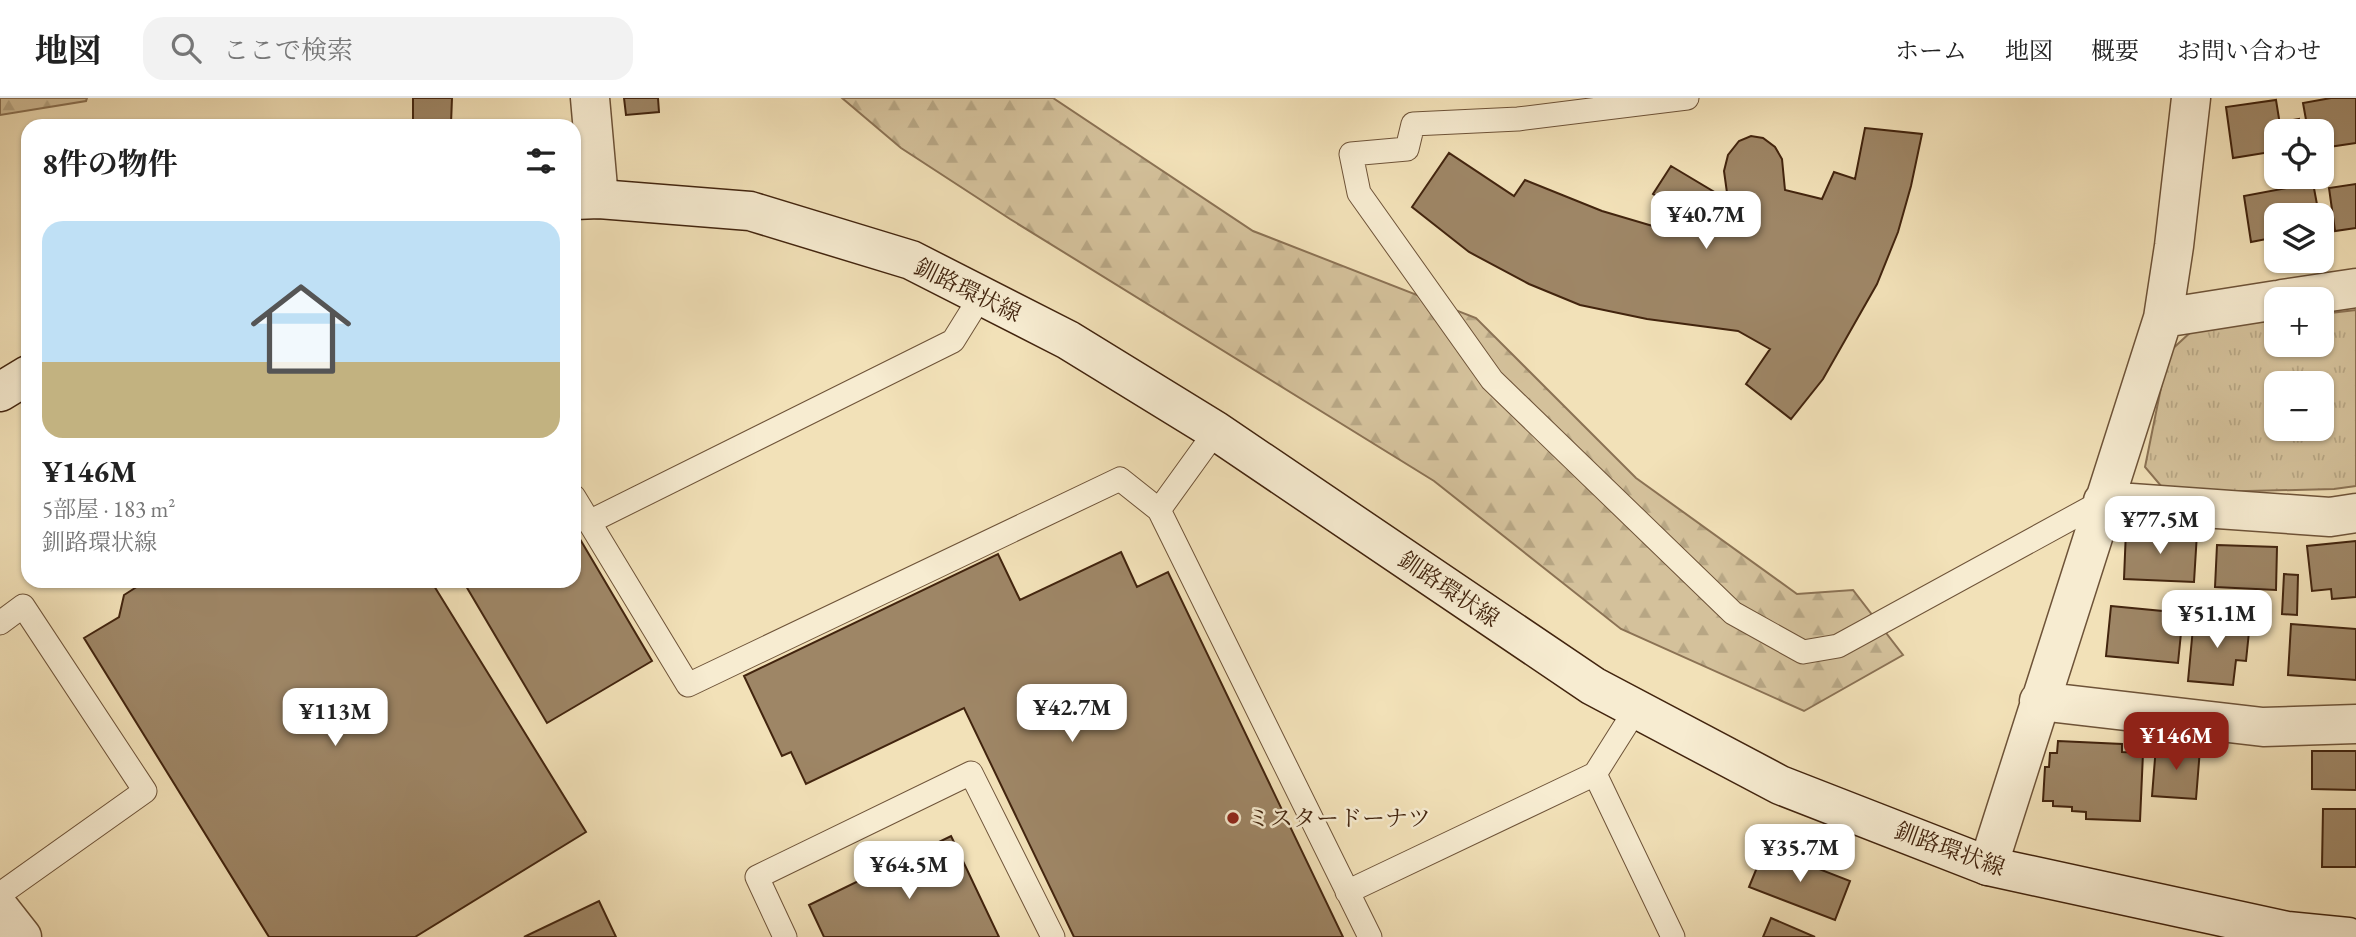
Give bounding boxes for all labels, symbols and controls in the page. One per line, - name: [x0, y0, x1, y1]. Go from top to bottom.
- search box: [143, 17, 633, 80]
- text: 地図: [35, 29, 101, 72]
- icon: search: [167, 29, 205, 67]
- text: ここで検索: [223, 33, 353, 67]
- text: ホーム: [1895, 35, 1967, 66]
- text: 地図: [2005, 35, 2053, 66]
- text: 概要: [2091, 35, 2139, 66]
- text: お問い合わせ: [2177, 35, 2321, 66]
- map controls: [2264, 119, 2334, 441]
- button: locate: [2264, 119, 2334, 189]
- icon: filters: [522, 142, 560, 180]
- text: 8件の物件: [42, 144, 178, 183]
- pin: ¥40.7M: [1649, 192, 1763, 251]
- text: ¥40.7M: [1667, 199, 1745, 229]
- button: layers: [2264, 203, 2334, 273]
- street label: 釧路環状線: [910, 251, 1026, 329]
- icon: home: [238, 266, 364, 392]
- button: +: [2264, 287, 2334, 357]
- button: −: [2264, 371, 2334, 441]
- text: ¥146M: [42, 452, 137, 491]
- text: 5部屋 · 183 m²: [42, 494, 175, 524]
- pin: ¥77.5M: [2103, 496, 2217, 556]
- text: ¥77.5M: [2121, 504, 2199, 534]
- text: 釧路環状線: [42, 527, 157, 557]
- street label: 釧路環状線: [1393, 544, 1505, 634]
- pin: ¥51.1M: [2160, 590, 2274, 650]
- text: ¥51.1M: [2178, 598, 2256, 628]
- pin: ¥42.7M: [1015, 684, 1129, 744]
- pin: ¥113M: [286, 688, 384, 748]
- text: ¥42.7M: [1033, 692, 1111, 722]
- text: ¥113M: [299, 696, 371, 726]
- pin: ¥146M: [2127, 712, 2225, 772]
- text: ¥146M: [2140, 720, 2212, 750]
- place label: ミスタードーナツ: [1247, 803, 1431, 833]
- marker: ミスタードーナツ: [1225, 810, 1241, 826]
- street label: 釧路環状線: [1891, 815, 2009, 883]
- pin: ¥35.7M: [1743, 824, 1857, 884]
- text: ¥35.7M: [1761, 832, 1839, 862]
- pin: ¥64.5M: [852, 842, 966, 901]
- text: ¥64.5M: [870, 849, 948, 879]

